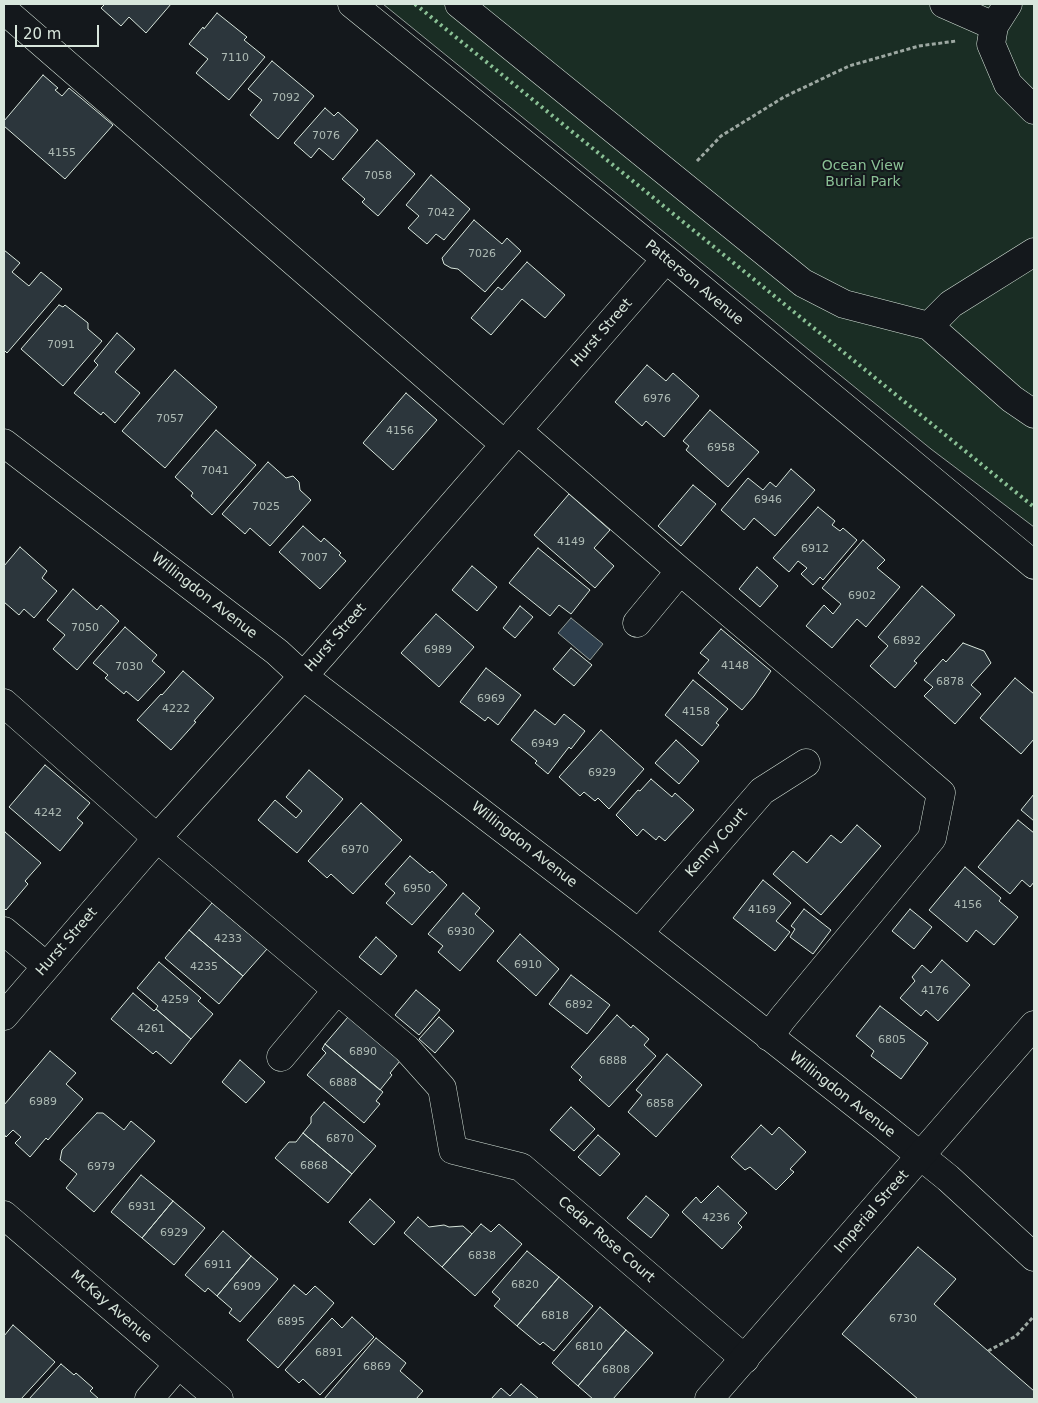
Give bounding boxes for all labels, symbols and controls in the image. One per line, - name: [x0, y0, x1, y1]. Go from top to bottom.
- scale bar: [18, 15, 101, 47]
- text: 20 m: [23, 25, 61, 43]
- house number: 7110: [221, 51, 249, 65]
- house number: 7092: [272, 91, 300, 105]
- house number: 7076: [312, 129, 340, 143]
- house number: 4155: [48, 146, 76, 160]
- park label: Ocean View Burial Park: [822, 158, 904, 190]
- house number: 7058: [364, 169, 392, 183]
- house number: 7042: [427, 206, 455, 220]
- street label: Patterson Avenue: [642, 237, 746, 329]
- house number: 7026: [468, 247, 496, 261]
- street label: Hurst Street: [568, 295, 636, 371]
- house number: 7091: [47, 338, 75, 352]
- house number: 6976: [643, 392, 671, 406]
- house number: 7057: [156, 412, 184, 426]
- house number: 4156: [386, 424, 414, 438]
- house number: 6958: [707, 441, 735, 455]
- house number: 7041: [201, 464, 229, 478]
- house number: 6946: [754, 493, 782, 507]
- house number: 7025: [252, 500, 280, 514]
- house number: 4149: [557, 535, 585, 549]
- house number: 6912: [801, 542, 829, 556]
- street label: Willingdon Avenue: [148, 549, 260, 643]
- house number: 7007: [300, 551, 328, 565]
- house number: 6902: [848, 589, 876, 603]
- street label: Hurst Street: [302, 600, 370, 676]
- house number: 7050: [71, 621, 99, 635]
- house number: 6892: [893, 634, 921, 648]
- house number: 6989: [424, 643, 452, 657]
- house number: 4148: [721, 659, 749, 673]
- house number: 7030: [115, 660, 143, 674]
- house number: 6878: [936, 675, 964, 689]
- house number: 6969: [477, 692, 505, 706]
- house number: 4222: [162, 702, 190, 716]
- house number: 4158: [682, 705, 710, 719]
- house number: 6949: [531, 737, 559, 751]
- house number: 6929: [588, 766, 616, 780]
- street label: Willingdon Avenue: [468, 798, 580, 892]
- street label: Kenny Court: [682, 805, 752, 881]
- house number: 4242: [34, 806, 62, 820]
- house number: 6970: [341, 843, 369, 857]
- house number: 6950: [403, 882, 431, 896]
- house number: 4156: [954, 898, 982, 912]
- house number: 4169: [748, 903, 776, 917]
- street label: Hurst Street: [33, 904, 101, 980]
- house number: 6930: [447, 925, 475, 939]
- house number: 4233: [214, 932, 242, 946]
- house number: 6910: [514, 958, 542, 972]
- house number: 4235: [190, 960, 218, 974]
- house number: 4176: [921, 984, 949, 998]
- house number: 4259: [161, 993, 189, 1007]
- house number: 6892: [565, 998, 593, 1012]
- house number: 4261: [137, 1022, 165, 1036]
- house number: 6805: [878, 1033, 906, 1047]
- house number: 6890: [349, 1045, 377, 1059]
- street label: Willingdon Avenue: [786, 1048, 898, 1142]
- house number: 6888: [599, 1054, 627, 1068]
- house number: 6888: [329, 1076, 357, 1090]
- house number: 6989: [29, 1095, 57, 1109]
- house number: 6858: [646, 1097, 674, 1111]
- house number: 6870: [326, 1132, 354, 1146]
- house number: 6868: [300, 1159, 328, 1173]
- house number: 6979: [87, 1160, 115, 1174]
- street label: Imperial Street: [831, 1167, 913, 1257]
- street label: Cedar Rose Court: [554, 1193, 658, 1287]
- house number: 6931: [128, 1200, 156, 1214]
- house number: 4236: [702, 1211, 730, 1225]
- house number: 6929: [160, 1226, 188, 1240]
- house number: 6838: [468, 1249, 496, 1263]
- house number: 6911: [204, 1258, 232, 1272]
- street label: McKay Avenue: [67, 1267, 155, 1347]
- house number: 6820: [511, 1278, 539, 1292]
- house number: 6909: [233, 1280, 261, 1294]
- house number: 6818: [541, 1309, 569, 1323]
- house number: 6730: [889, 1312, 917, 1326]
- house number: 6895: [277, 1315, 305, 1329]
- house number: 6810: [575, 1340, 603, 1354]
- house number: 6891: [315, 1346, 343, 1360]
- house number: 6869: [363, 1360, 391, 1374]
- house number: 6808: [602, 1363, 630, 1377]

